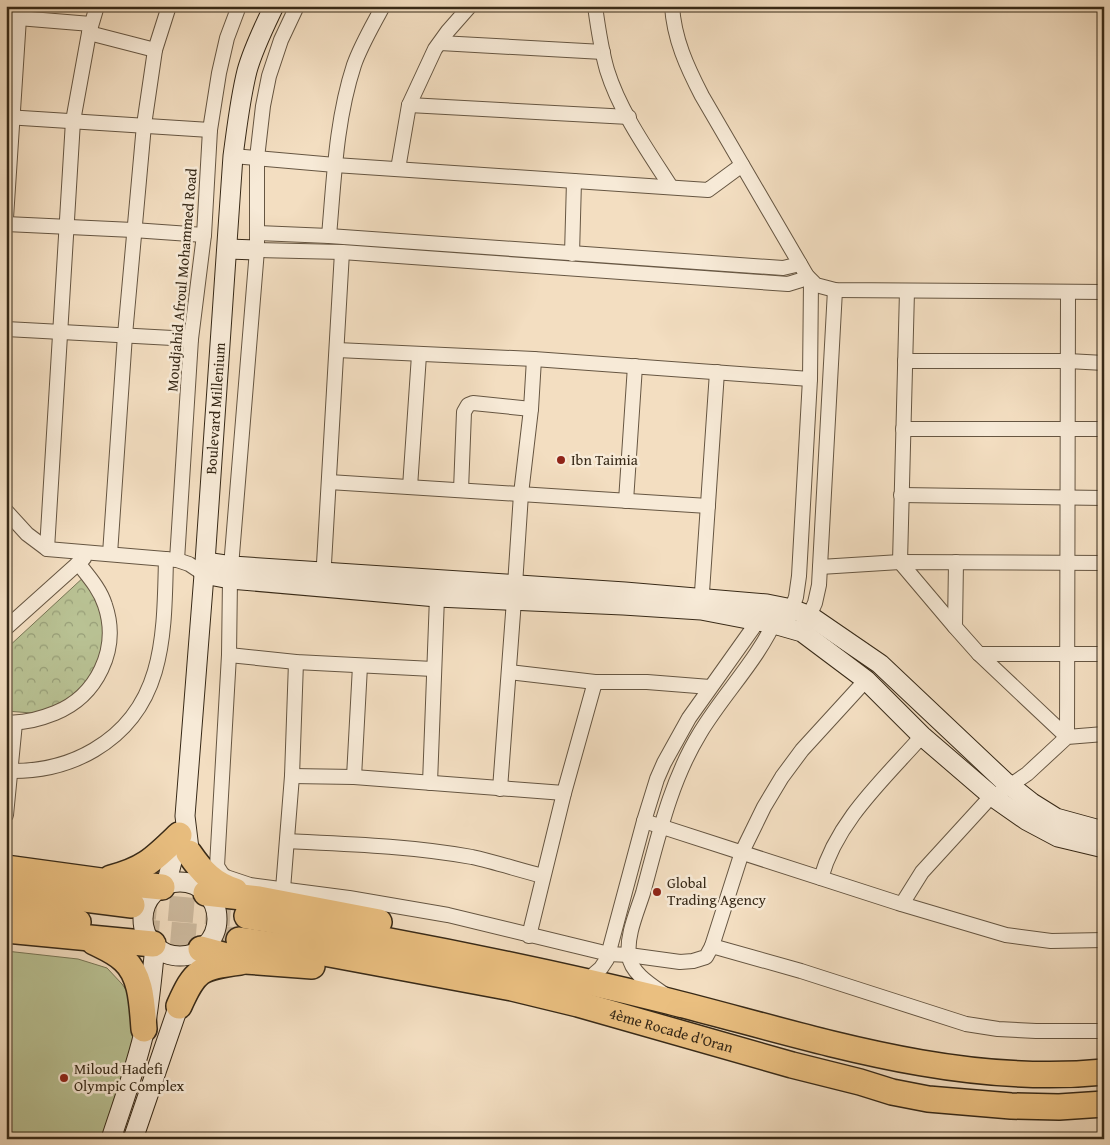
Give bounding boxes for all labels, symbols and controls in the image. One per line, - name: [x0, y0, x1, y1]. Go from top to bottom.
- street label: Moudjahid Afroul Mohammed Road: [161, 167, 202, 392]
- street label: Boulevard Millenium: [200, 341, 230, 475]
- place label: Ibn Taimia: [571, 449, 638, 470]
- marker: Ibn Taimia: [555, 454, 567, 466]
- place label: Global Trading Agency: [667, 872, 767, 910]
- marker: Global Trading Agency: [651, 886, 663, 898]
- street label: 4ème Rocade d'Oran: [607, 1002, 736, 1058]
- place label: Miloud Hadefi Olympic Complex: [74, 1058, 184, 1096]
- marker: Miloud Hadefi Olympic Complex: [58, 1072, 70, 1084]

